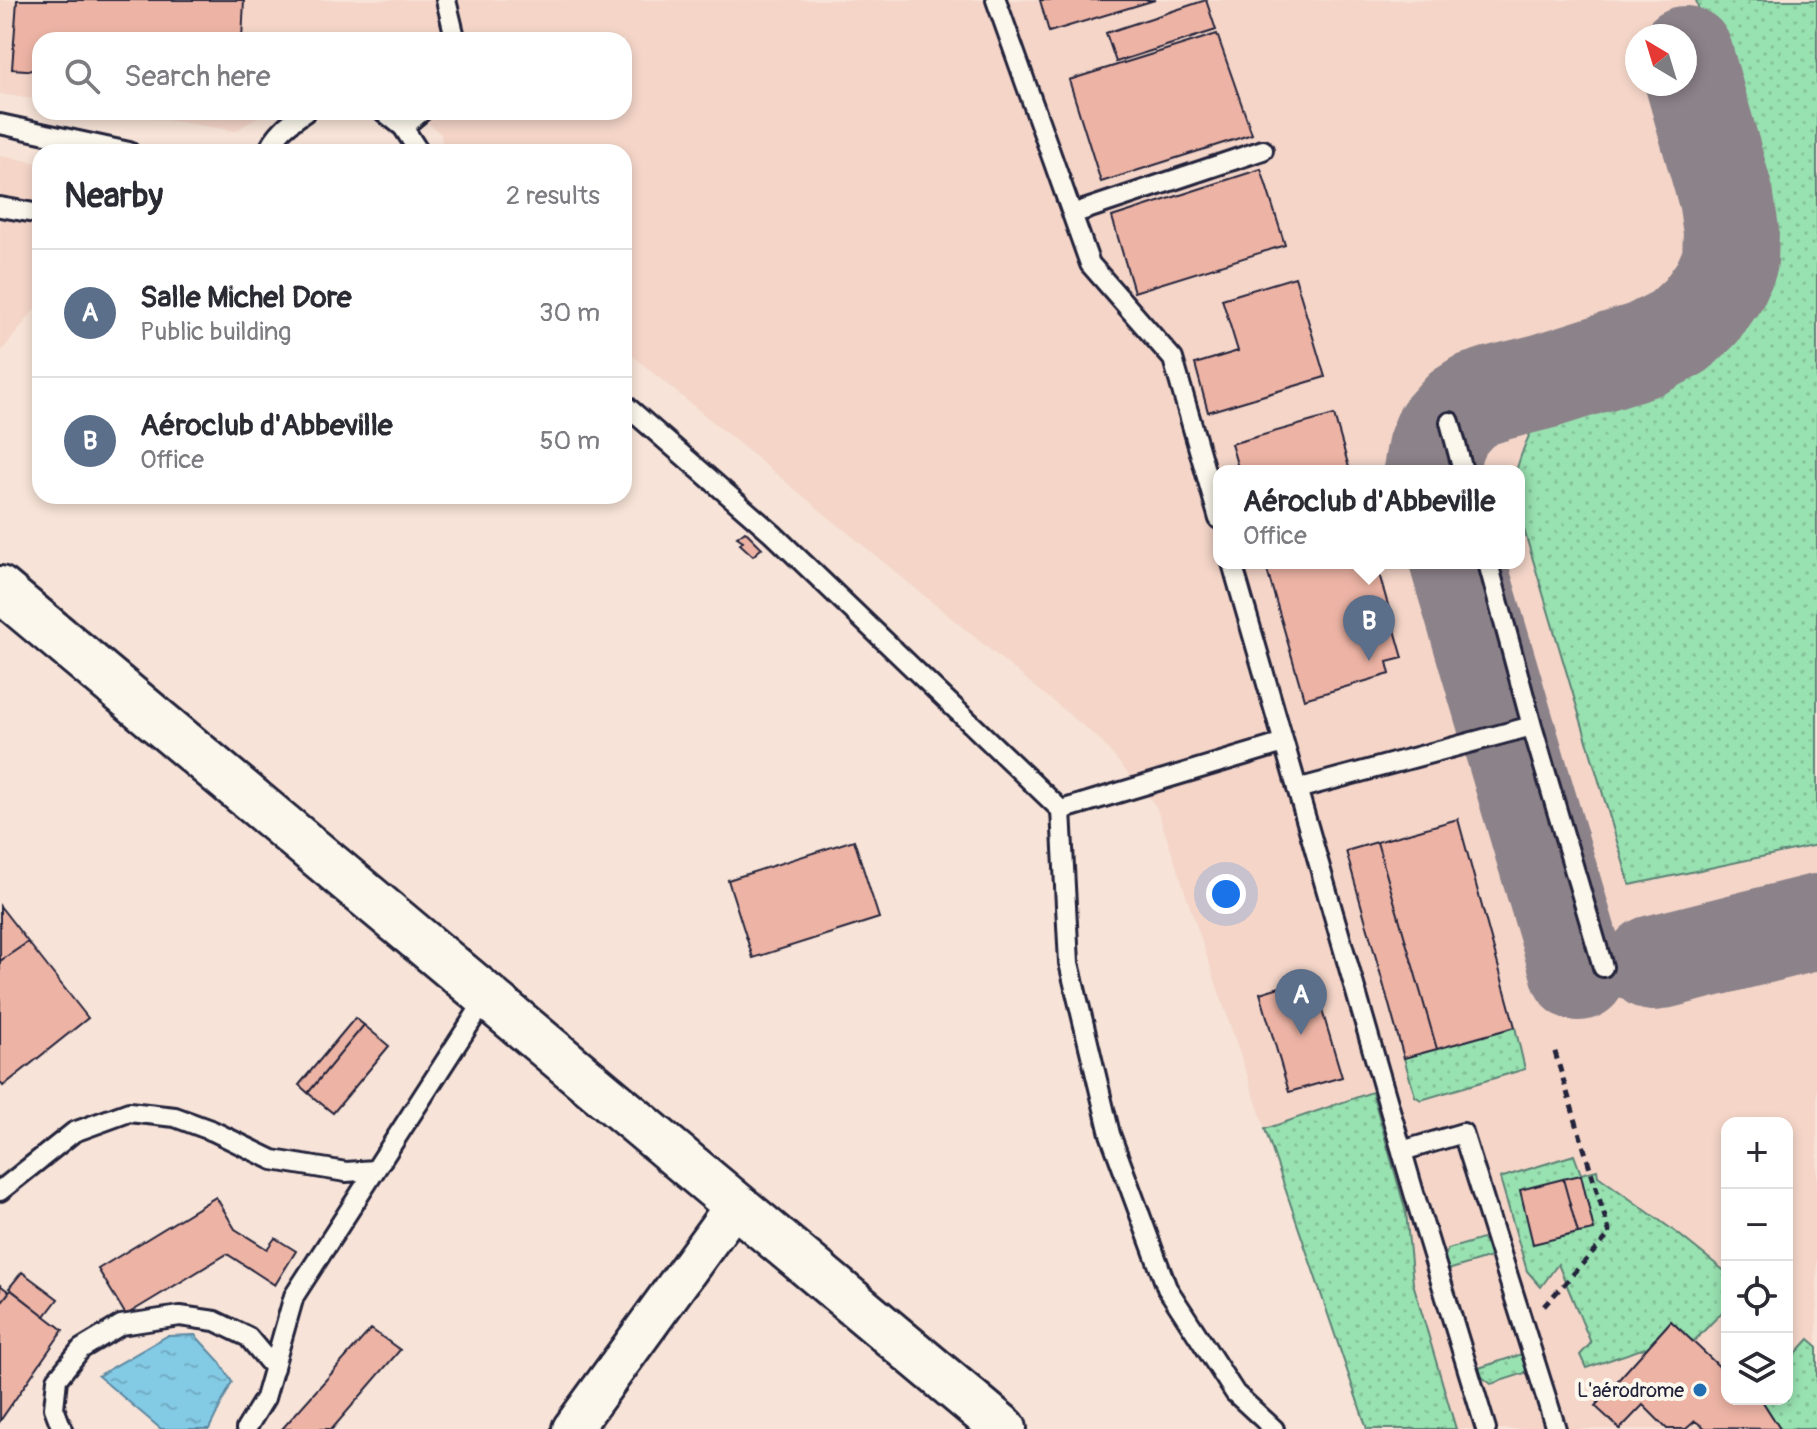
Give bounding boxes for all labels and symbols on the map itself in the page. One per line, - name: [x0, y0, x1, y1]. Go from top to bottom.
- north arrow: [1625, 24, 1697, 96]
- pin: B: [1343, 595, 1395, 661]
- your location: [1206, 874, 1246, 914]
- pin: A: [1275, 969, 1327, 1035]
- place label: L'aérodrome: [1577, 1378, 1684, 1403]
- marker: L'aérodrome: [1691, 1381, 1709, 1399]

